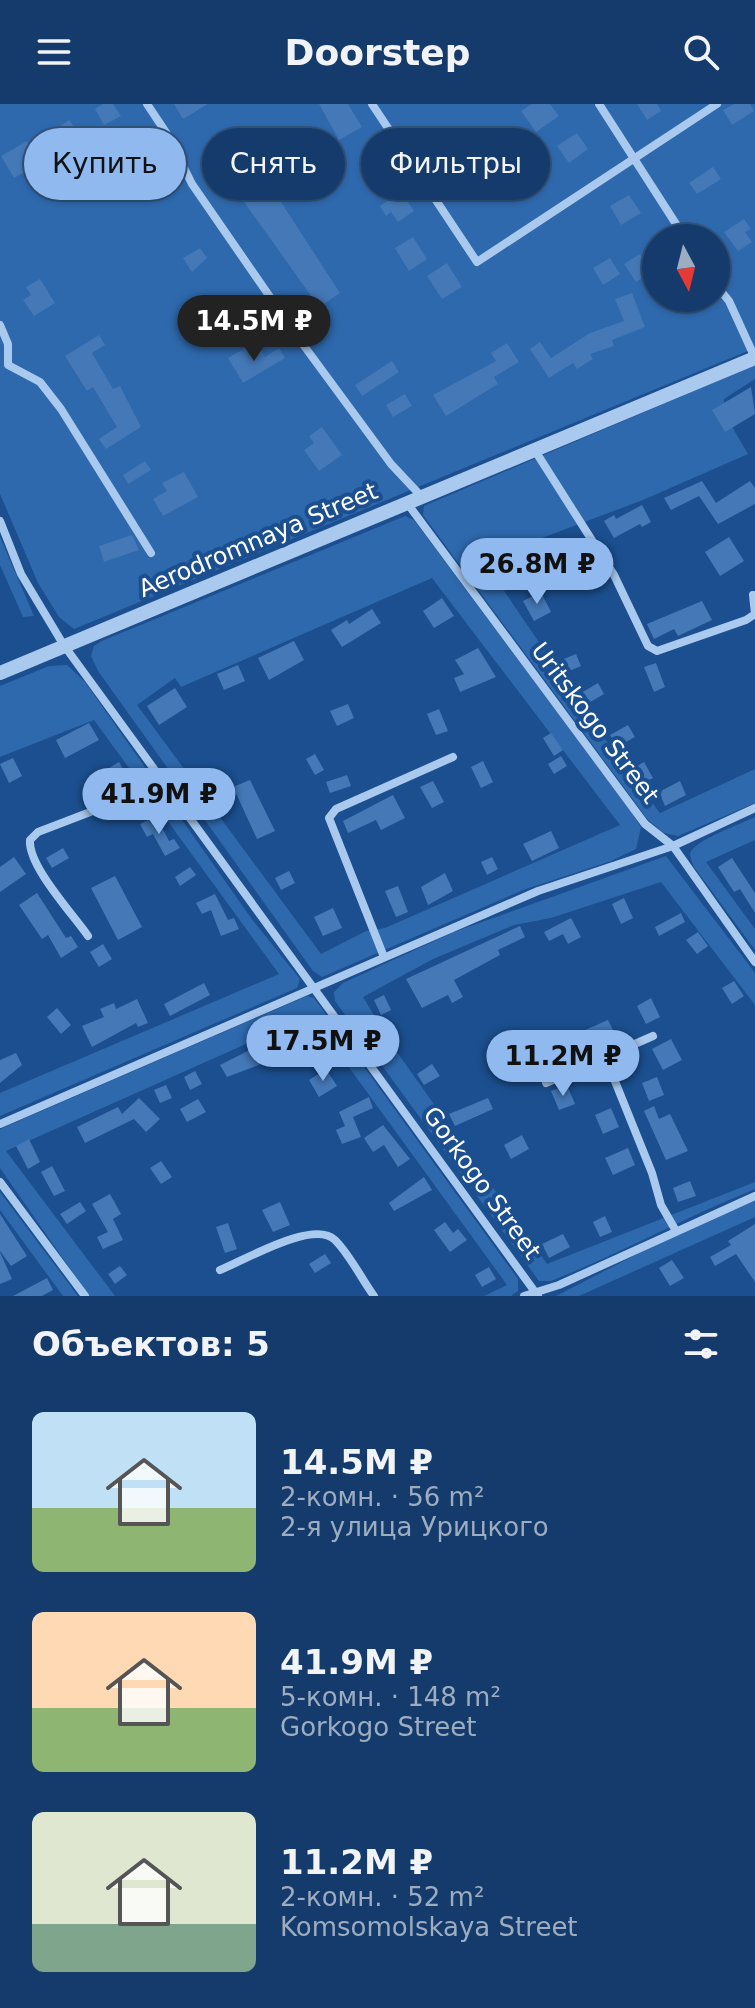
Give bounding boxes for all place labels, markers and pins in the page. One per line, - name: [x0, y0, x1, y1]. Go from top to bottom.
- pin: 14.5M ₽: [180, 295, 328, 363]
- pin: 26.8M ₽: [463, 538, 611, 606]
- pin: 41.9M ₽: [85, 768, 233, 836]
- pin: 17.5M ₽: [249, 1015, 397, 1083]
- pin: 11.2M ₽: [489, 1030, 637, 1098]

